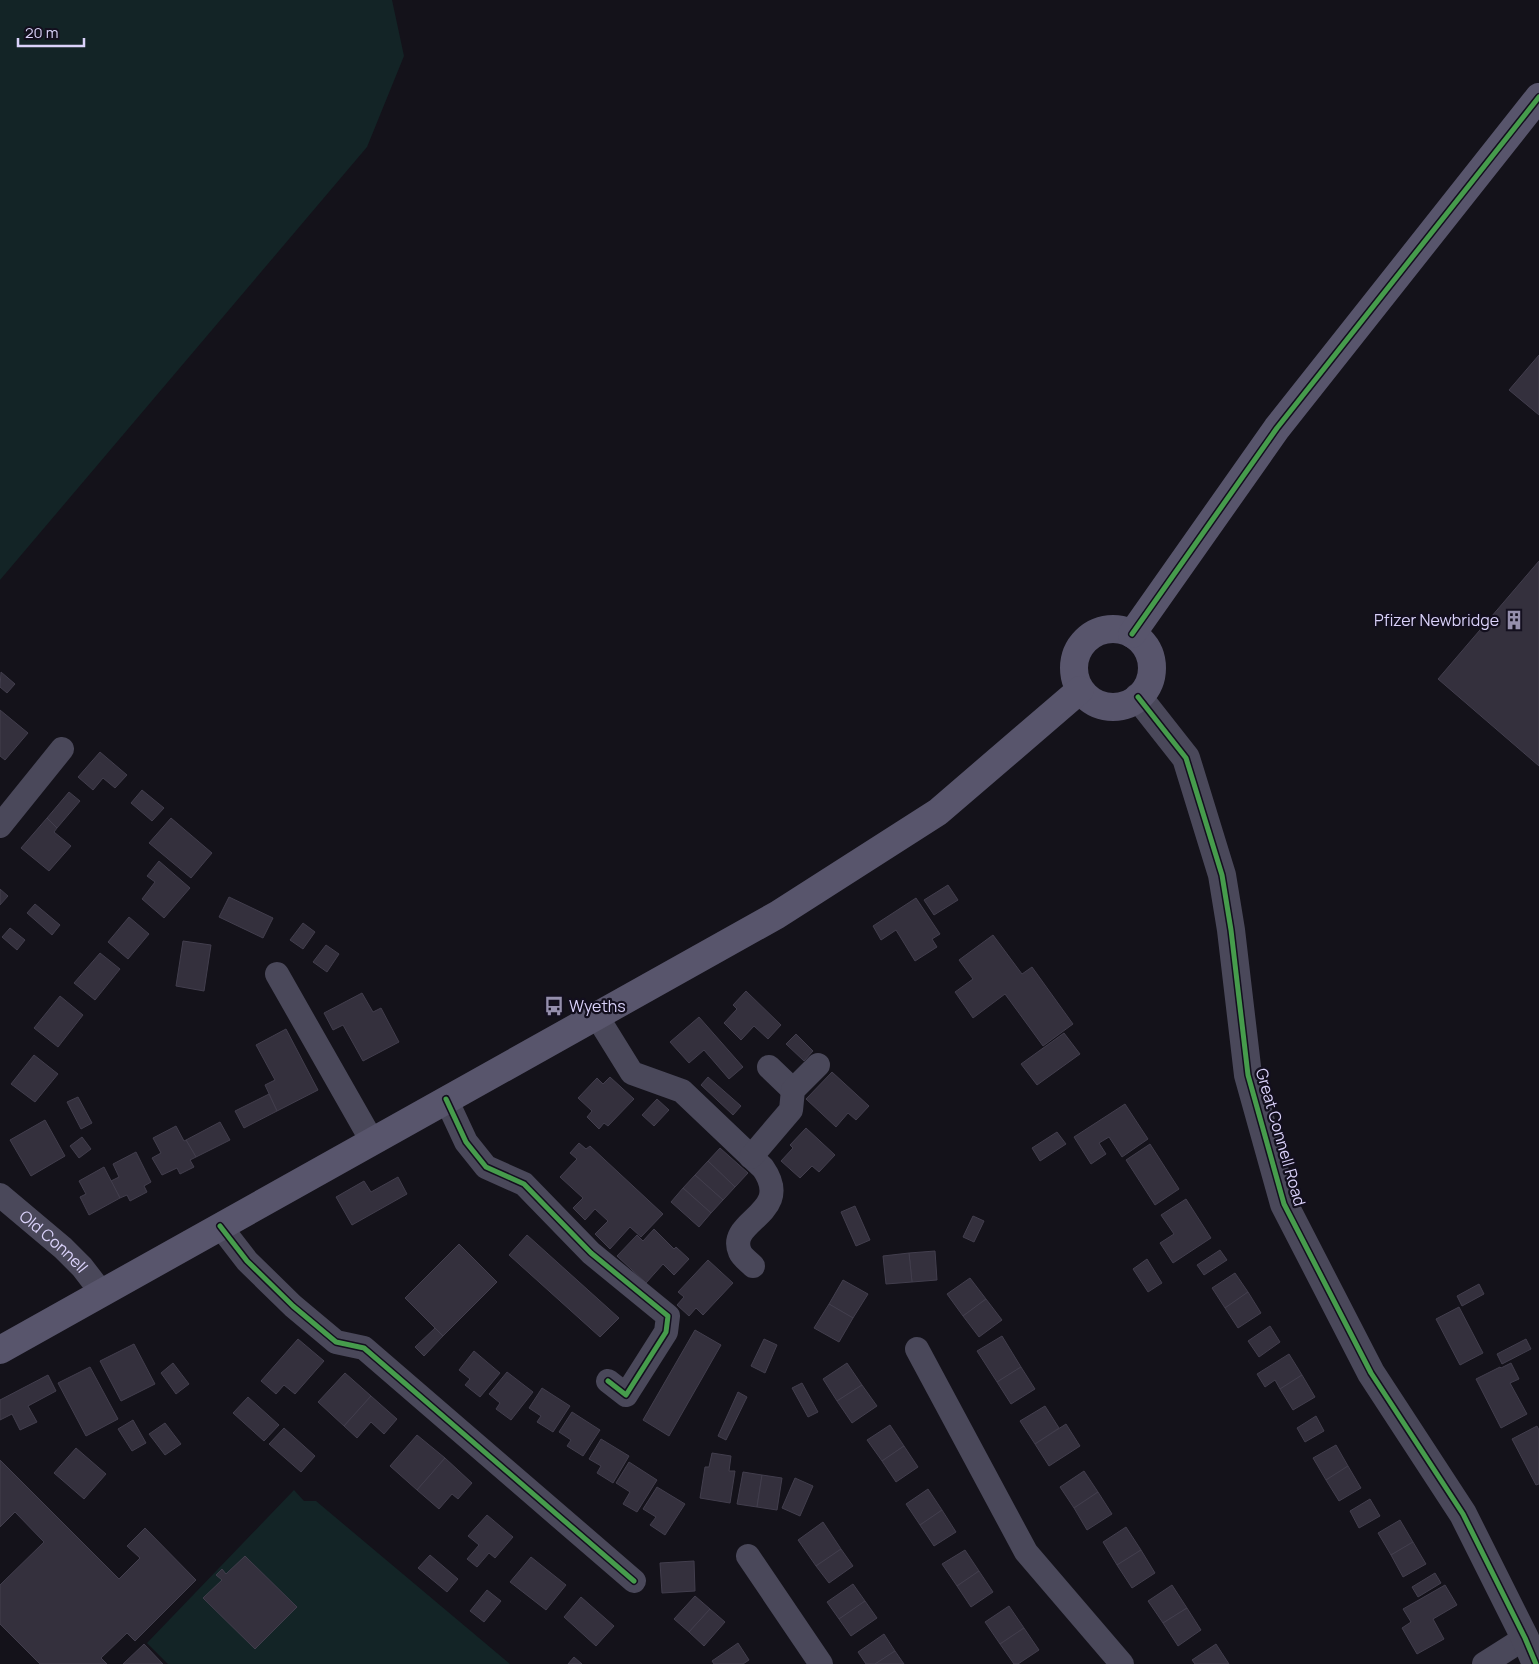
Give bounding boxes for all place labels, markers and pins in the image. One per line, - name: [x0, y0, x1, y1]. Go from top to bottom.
- place label: Pfizer Newbridge: [1374, 609, 1499, 631]
- building icon: Pfizer Newbridge: [1503, 609, 1525, 631]
- bus stop icon: Wyeths: [543, 995, 565, 1017]
- place label: Wyeths: [569, 995, 626, 1017]

